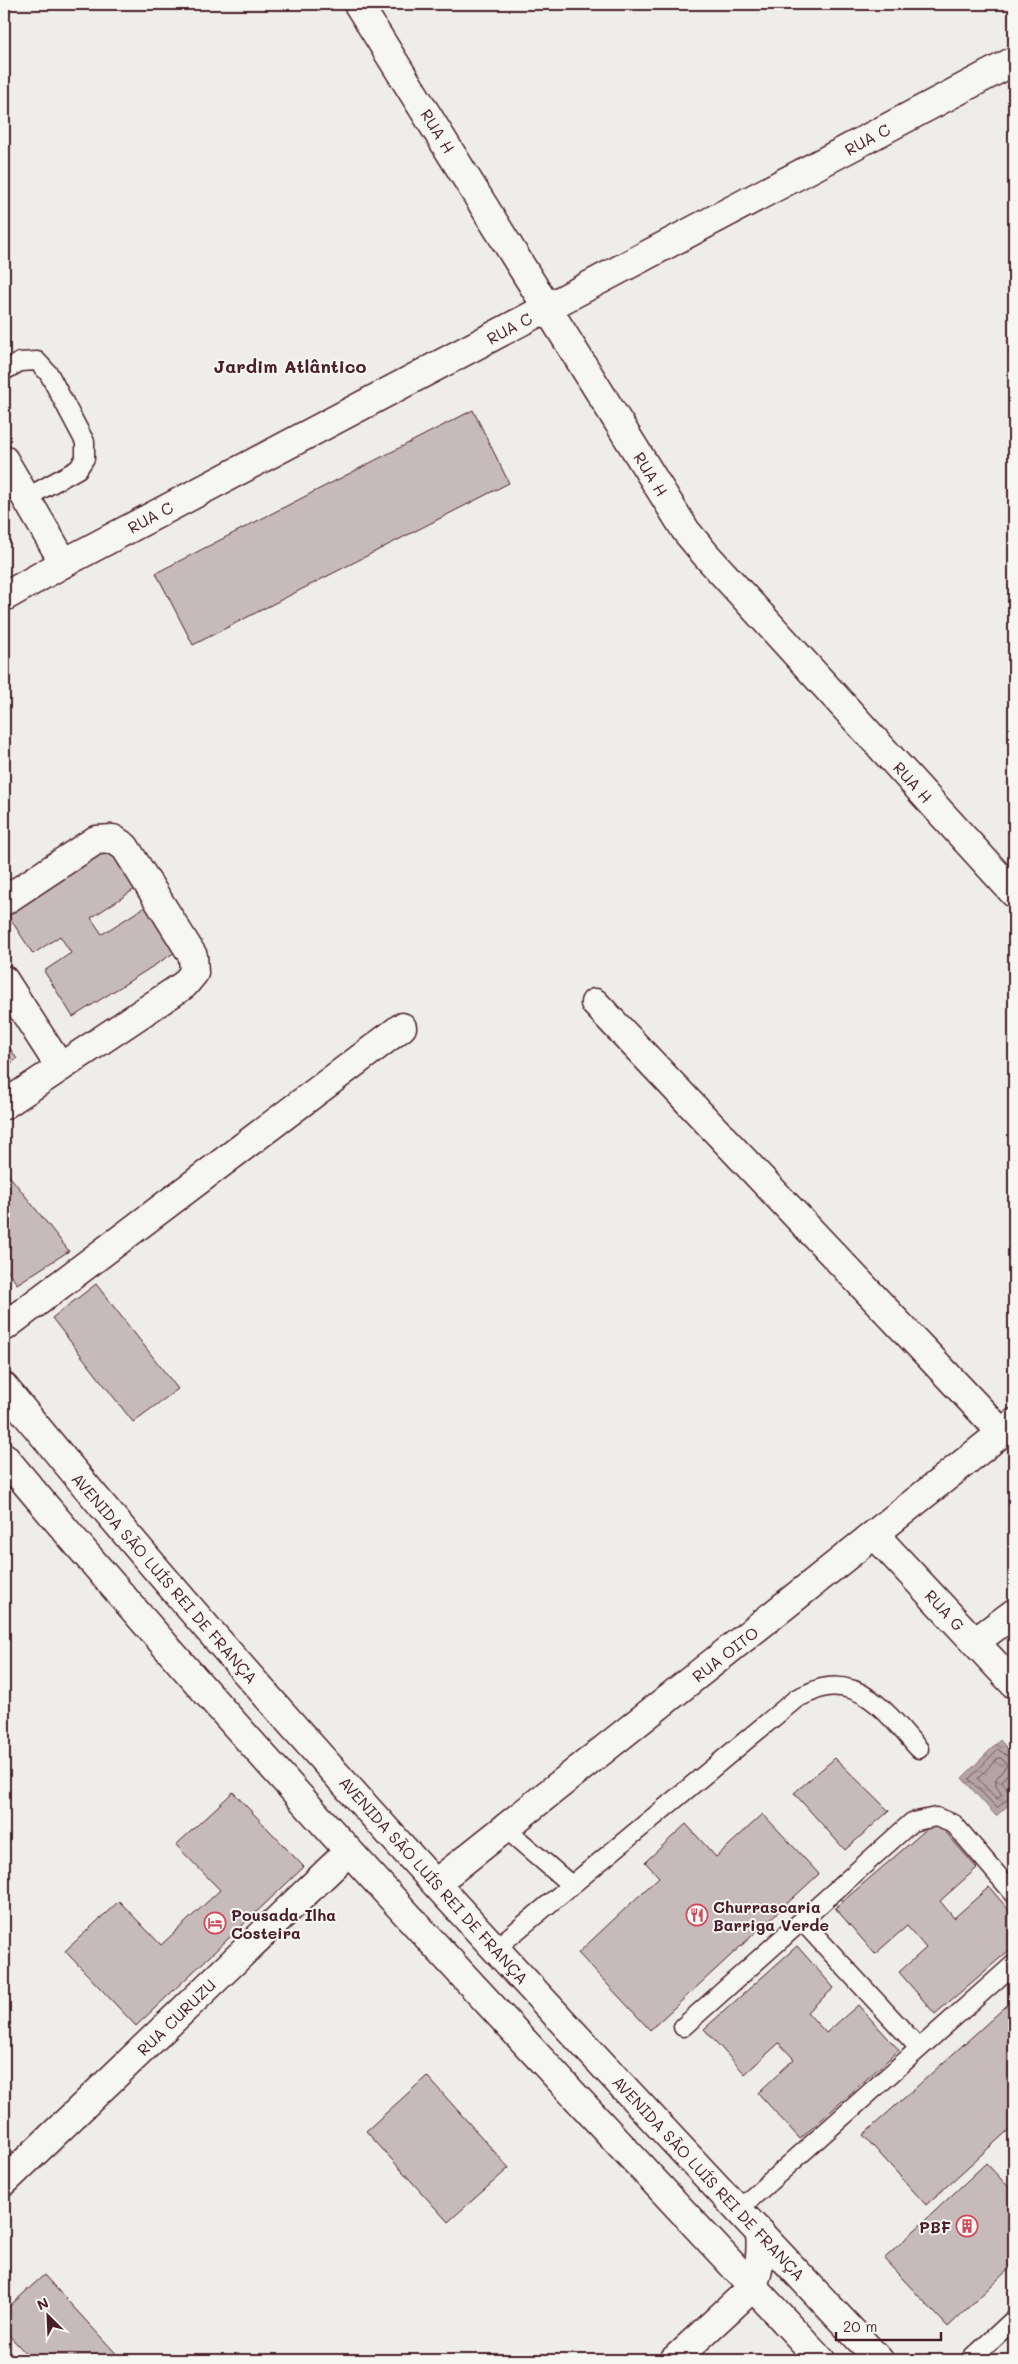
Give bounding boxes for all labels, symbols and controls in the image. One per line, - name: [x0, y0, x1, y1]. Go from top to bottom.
- street label: RUA H: [416, 105, 460, 157]
- street label: RUA C: [841, 118, 893, 160]
- street label: RUA C: [483, 307, 535, 349]
- district label: Jardim Atlântico: [213, 354, 367, 378]
- street label: RUA H: [629, 448, 673, 500]
- street label: RUA C: [124, 496, 176, 538]
- street label: RUA H: [889, 757, 937, 807]
- street label: AVENIDA SÃO LUÍS REI DE FRANÇA: [68, 1468, 262, 1688]
- street label: RUA G: [921, 1585, 969, 1635]
- street label: RUA OITO: [688, 1622, 762, 1686]
- street label: AVENIDA SÃO LUÍS REI DE FRANÇA: [335, 1772, 533, 1988]
- place label: Churrascaria Barriga Verde: [713, 1896, 829, 1935]
- restaurant icon: Churrascaria Barriga Verde: [685, 1903, 709, 1927]
- place label: Pousada Ilha Costeira: [231, 1904, 336, 1943]
- hotel icon: Pousada Ilha Costeira: [203, 1911, 227, 1935]
- street label: RUA CURUZU: [132, 1974, 220, 2060]
- street label: AVENIDA SÃO LUÍS REI DE FRANÇA: [608, 2071, 810, 2285]
- building icon: PBF: [955, 2214, 979, 2238]
- place label: PBF: [919, 2216, 951, 2237]
- north arrow: [22, 2292, 72, 2342]
- text: N: [34, 2293, 51, 2315]
- scale bar: [836, 2309, 940, 2341]
- text: 20 m: [843, 2316, 877, 2336]

